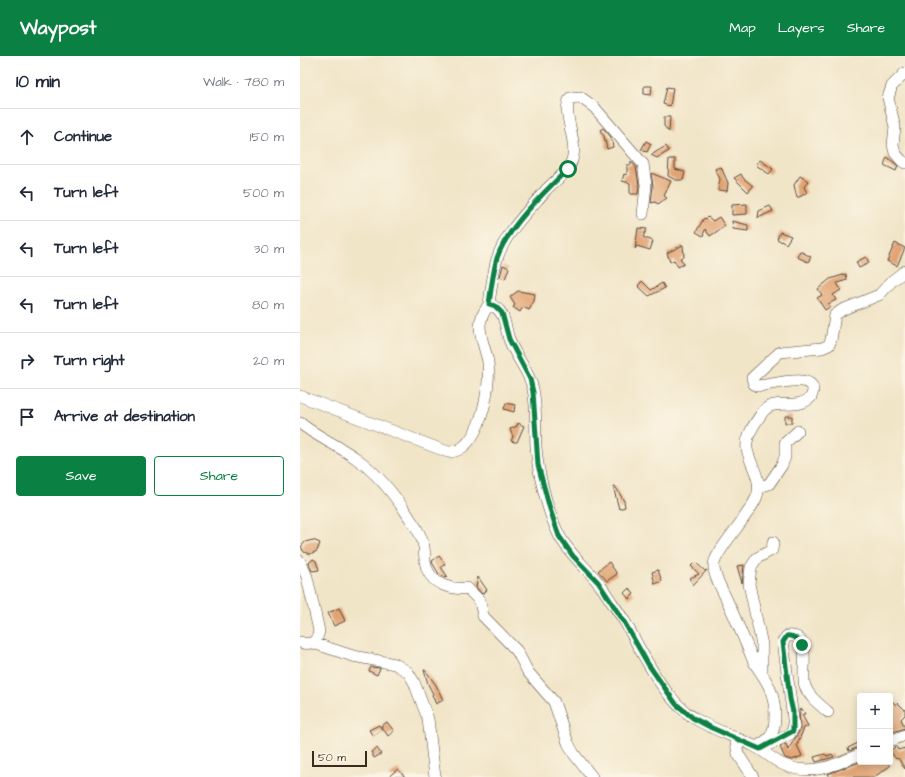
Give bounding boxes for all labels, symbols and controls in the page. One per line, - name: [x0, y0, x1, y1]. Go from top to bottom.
- text: Waypost: [20, 15, 96, 42]
- text: Map: [729, 18, 756, 38]
- text: Layers: [778, 18, 825, 38]
- text: Share: [847, 18, 885, 38]
- text: 10 min: [16, 70, 60, 94]
- text: Walk · 780 m: [203, 73, 284, 91]
- icon: ahead: [16, 126, 38, 148]
- text: Continue: [54, 126, 112, 147]
- text: 150 m: [250, 128, 284, 146]
- route start: [559, 160, 577, 178]
- icon: left: [16, 182, 38, 204]
- text: Turn left: [54, 182, 118, 203]
- text: 500 m: [243, 184, 284, 202]
- icon: left: [16, 238, 38, 260]
- text: Turn left: [54, 238, 118, 259]
- text: 30 m: [254, 240, 284, 258]
- icon: left: [16, 294, 38, 316]
- text: Turn left: [54, 294, 118, 315]
- text: 80 m: [252, 296, 284, 314]
- icon: right: [16, 350, 38, 372]
- text: Turn right: [54, 350, 125, 371]
- text: 20 m: [253, 352, 284, 370]
- icon: arrive: [16, 406, 38, 428]
- text: Arrive at destination: [54, 406, 195, 427]
- button: Save: [16, 456, 146, 496]
- button: Share: [154, 456, 284, 496]
- route end: [793, 636, 811, 654]
- map controls: [857, 693, 893, 765]
- button: +: [857, 693, 893, 729]
- button: −: [857, 729, 893, 765]
- scale bar: [312, 749, 367, 768]
- text: 50 m: [318, 750, 346, 765]

